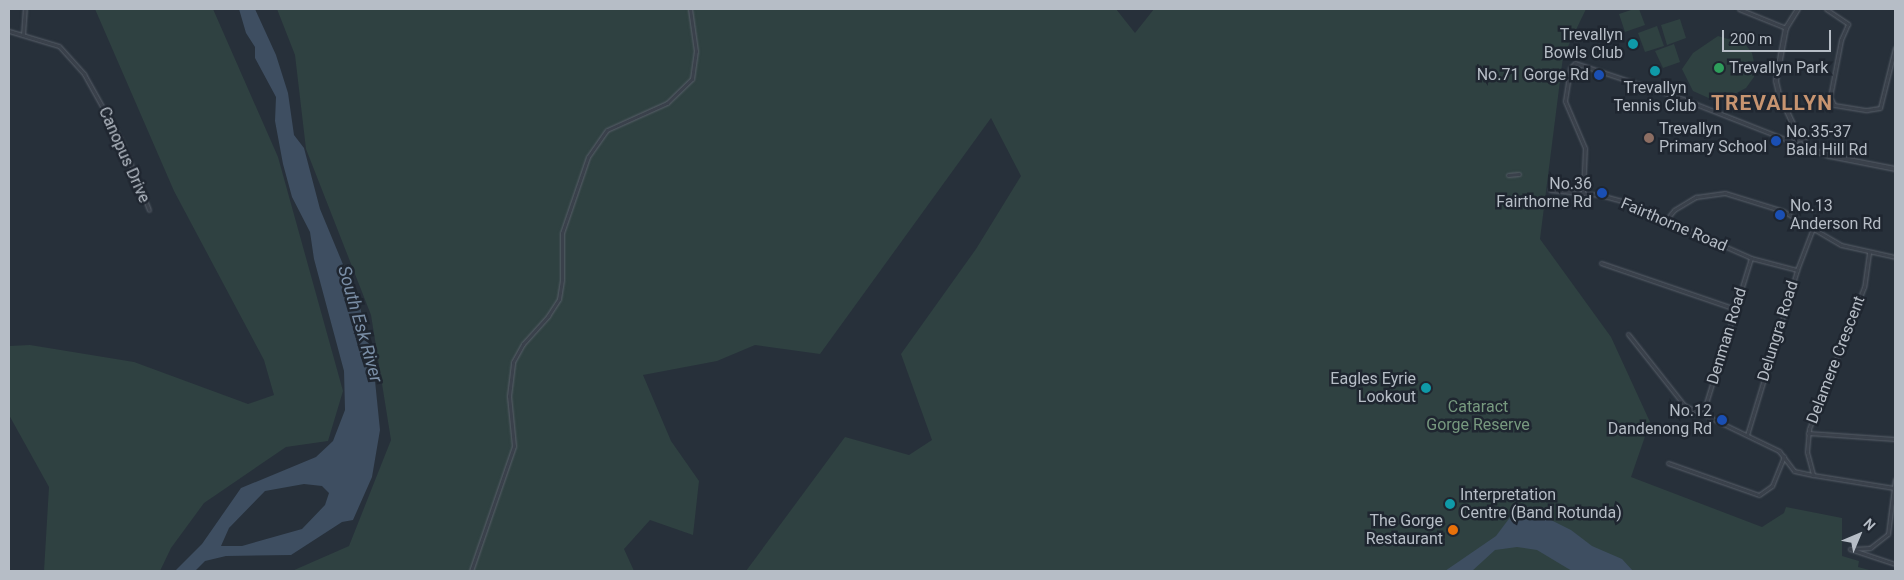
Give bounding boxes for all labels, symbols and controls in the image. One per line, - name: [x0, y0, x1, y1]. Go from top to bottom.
- scale bar: [1724, 20, 1833, 52]
- place label: Trevallyn Bowls Club: [1544, 25, 1623, 63]
- text: 200 m: [1730, 30, 1772, 48]
- marker: Trevallyn Bowls Club: [1627, 38, 1639, 50]
- place label: Trevallyn Park: [1729, 58, 1828, 78]
- marker: Trevallyn Park: [1713, 62, 1725, 74]
- place label: No.71 Gorge Rd: [1477, 65, 1589, 85]
- marker: Trevallyn Tennis Club: [1649, 65, 1661, 77]
- marker: No.71 Gorge Rd: [1593, 69, 1605, 81]
- place label: Trevallyn Tennis Club: [1613, 78, 1697, 116]
- district label: TREVALLYN: [1710, 90, 1834, 116]
- street label: Canopus Drive: [94, 104, 154, 206]
- place label: Trevallyn Primary School: [1659, 119, 1767, 157]
- place label: No.35-37 Bald Hill Rd: [1786, 122, 1867, 160]
- marker: Trevallyn Primary School: [1643, 132, 1655, 144]
- marker: No.35-37 Bald Hill Rd: [1770, 135, 1782, 147]
- place label: No.36 Fairthorne Rd: [1496, 174, 1592, 212]
- marker: No.36 Fairthorne Rd: [1596, 187, 1608, 199]
- street label: Fairthorne Road: [1618, 194, 1730, 256]
- place label: No.13 Anderson Rd: [1790, 196, 1881, 234]
- marker: No.13 Anderson Rd: [1774, 209, 1786, 221]
- water label: South Esk River: [333, 263, 387, 385]
- street label: Delungra Road: [1754, 278, 1802, 384]
- street label: Denman Road: [1703, 285, 1751, 387]
- street label: Delamere Crescent: [1803, 293, 1869, 427]
- place label: Eagles Eyrie Lookout: [1330, 369, 1416, 407]
- marker: Eagles Eyrie Lookout: [1420, 382, 1432, 394]
- park label: Cataract Gorge Reserve: [1426, 397, 1530, 435]
- place label: No.12 Dandenong Rd: [1608, 401, 1712, 439]
- marker: No.12 Dandenong Rd: [1716, 414, 1728, 426]
- place label: Interpretation Centre (Band Rotunda): [1460, 485, 1622, 523]
- marker: Interpretation Centre (Band Rotunda): [1444, 498, 1456, 510]
- north arrow: [1834, 510, 1884, 560]
- place label: The Gorge Restaurant: [1366, 511, 1443, 549]
- text: N: [1860, 515, 1879, 534]
- marker: The Gorge Restaurant: [1447, 524, 1459, 536]

